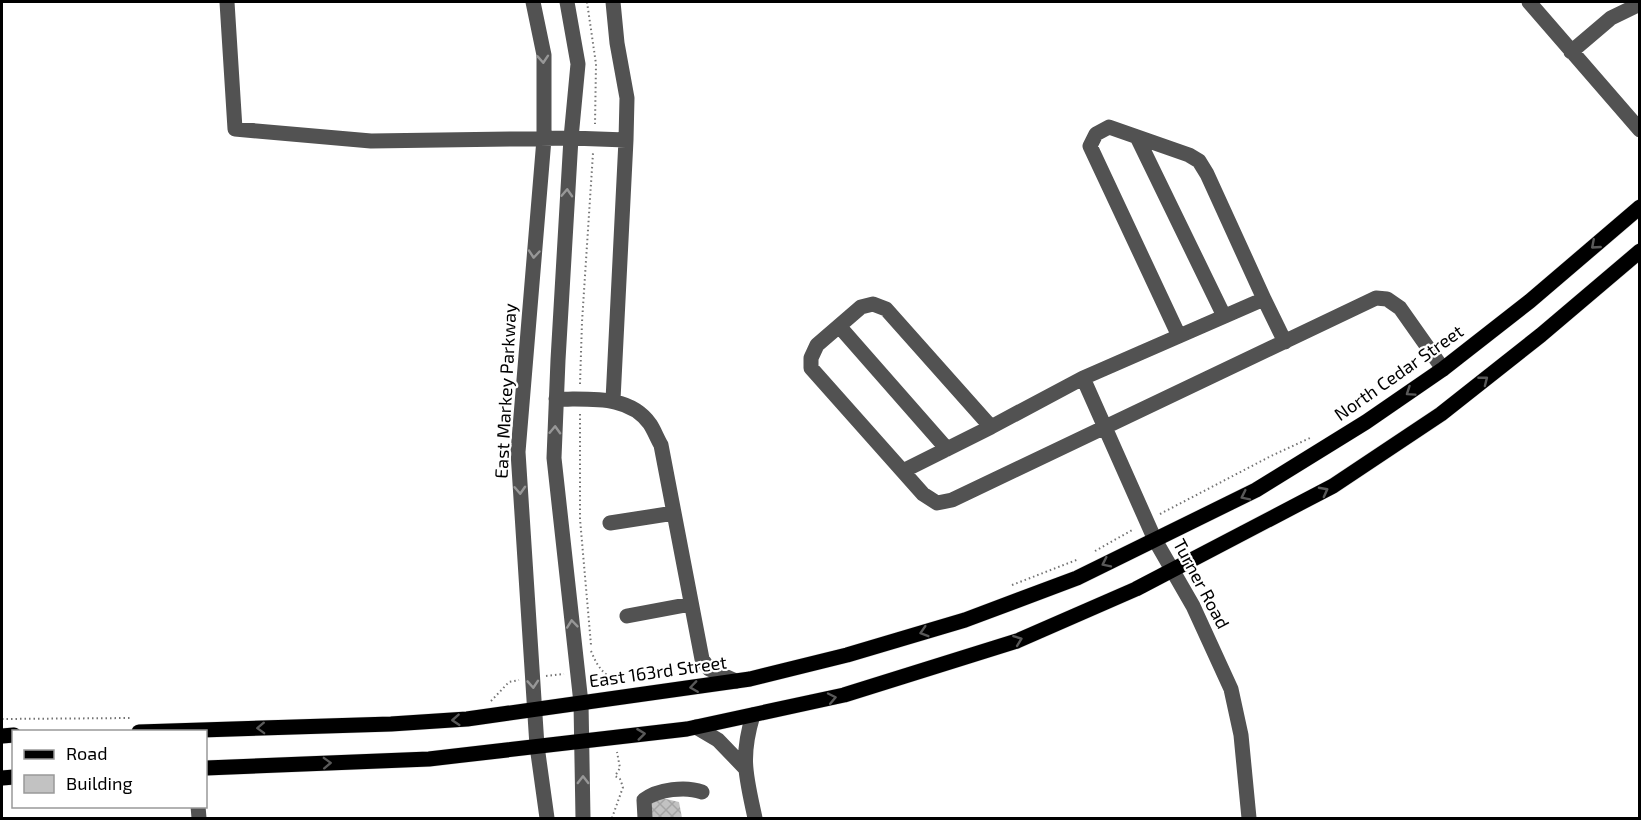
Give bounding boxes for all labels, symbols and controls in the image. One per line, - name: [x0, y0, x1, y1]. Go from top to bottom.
- one-way arrow: [536, 54, 549, 64]
- one-way arrow: [561, 188, 574, 197]
- one-way arrow: [1591, 238, 1602, 249]
- one-way arrow: [528, 249, 541, 258]
- street label: East Markey Parkway: [489, 302, 521, 479]
- street label: North Cedar Street: [1330, 319, 1467, 425]
- one-way arrow: [1477, 377, 1488, 388]
- one-way arrow: [1405, 385, 1416, 396]
- one-way arrow: [549, 425, 562, 434]
- one-way arrow: [513, 485, 526, 494]
- one-way arrow: [1317, 487, 1328, 498]
- one-way arrow: [1240, 488, 1251, 500]
- street label: Turner Road: [1169, 535, 1235, 632]
- one-way arrow: [1102, 556, 1113, 568]
- one-way arrow: [566, 619, 579, 628]
- one-way arrow: [919, 625, 930, 637]
- one-way arrow: [1012, 635, 1023, 647]
- street label: East 163rd Street: [588, 650, 728, 692]
- one-way arrow: [526, 680, 539, 689]
- one-way arrow: [689, 680, 699, 692]
- one-way arrow: [827, 692, 837, 705]
- one-way arrow: [451, 713, 460, 726]
- one-way arrow: [257, 721, 266, 734]
- one-way arrow: [636, 728, 645, 741]
- legend: [12, 730, 207, 808]
- text: Road: [66, 742, 107, 764]
- one-way arrow: [322, 757, 331, 770]
- text: Building: [66, 772, 133, 794]
- one-way arrow: [577, 775, 589, 784]

